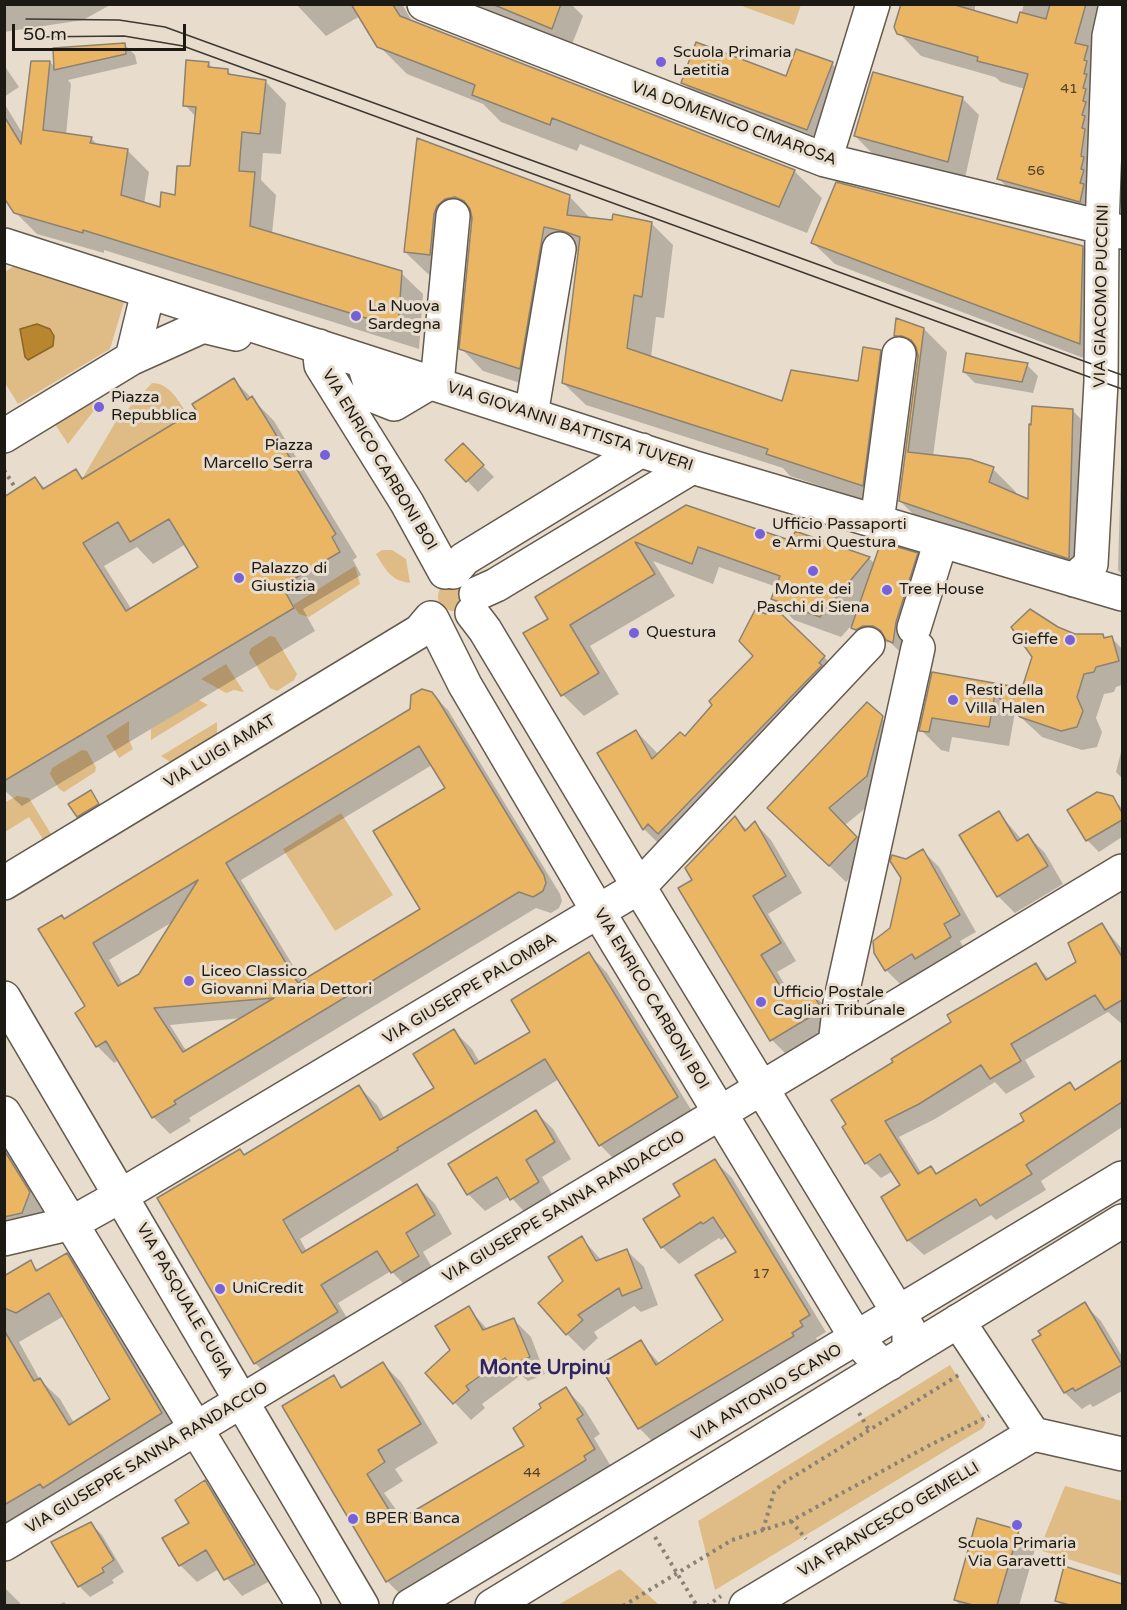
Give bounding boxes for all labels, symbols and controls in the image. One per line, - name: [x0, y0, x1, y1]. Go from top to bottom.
- scale bar: [15, 12, 189, 50]
- text: 50 m: [23, 23, 67, 45]
- place label: Scuola Primaria Laetitia: [673, 43, 792, 81]
- marker: Scuola Primaria Laetitia: [654, 55, 668, 69]
- street label: VIA DOMENICO CIMAROSA: [629, 78, 839, 170]
- house number: 41: [1060, 81, 1078, 97]
- house number: 56: [1027, 163, 1045, 179]
- street label: VIA GIACOMO PUCCINI: [1091, 204, 1113, 388]
- place label: La Nuova Sardegna: [368, 297, 441, 335]
- marker: La Nuova Sardegna: [349, 309, 363, 323]
- street label: VIA ENRICO CARBONI BOI: [317, 366, 441, 554]
- street label: VIA GIOVANNI BATTISTA TUVERI: [445, 378, 695, 476]
- place label: Piazza Repubblica: [111, 388, 197, 426]
- marker: Piazza Repubblica: [92, 400, 106, 414]
- place label: Piazza Marcello Serra: [203, 436, 313, 474]
- marker: Piazza Marcello Serra: [318, 448, 332, 462]
- place label: Ufficio Passaporti e Armi Questura: [772, 515, 907, 553]
- marker: Ufficio Passaporti e Armi Questura: [753, 527, 767, 541]
- place label: Palazzo di Giustizia: [251, 559, 327, 597]
- marker: Monte dei Paschi di Siena: [806, 564, 820, 578]
- marker: Palazzo di Giustizia: [232, 571, 246, 585]
- place label: Monte dei Paschi di Siena: [756, 580, 870, 618]
- place label: Tree House: [899, 580, 984, 600]
- marker: Tree House: [880, 583, 894, 597]
- place label: Questura: [646, 623, 716, 643]
- marker: Questura: [627, 626, 641, 640]
- place label: Gieffe: [1012, 630, 1058, 650]
- marker: Gieffe: [1063, 633, 1077, 647]
- place label: Resti della Villa Halen: [965, 681, 1045, 719]
- marker: Resti della Villa Halen: [946, 693, 960, 707]
- street label: VIA LUIGI AMAT: [161, 711, 279, 793]
- street label: VIA ENRICO CARBONI BOI: [589, 905, 713, 1093]
- street label: VIA GIUSEPPE PALOMBA: [380, 929, 560, 1049]
- place label: Liceo Classico Giovanni Maria Dettori: [201, 962, 372, 1000]
- marker: Liceo Classico Giovanni Maria Dettori: [182, 974, 196, 988]
- place label: Ufficio Postale Cagliari Tribunale: [773, 983, 905, 1021]
- marker: Ufficio Postale Cagliari Tribunale: [754, 995, 768, 1009]
- street label: VIA GIUSEPPE SANNA RANDACCIO: [439, 1127, 689, 1287]
- street label: VIA PASQUALE CUGIA: [132, 1220, 236, 1382]
- house number: 17: [752, 1266, 770, 1282]
- place label: UniCredit: [232, 1279, 304, 1299]
- marker: UniCredit: [213, 1282, 227, 1296]
- street label: VIA ANTONIO SCANO: [688, 1340, 846, 1446]
- district label: Monte Urpinu: [479, 1357, 611, 1381]
- street label: VIA GIUSEPPE SANNA RANDACCIO: [22, 1378, 272, 1538]
- street label: VIA FRANCESCO GEMELLI: [795, 1458, 983, 1582]
- house number: 44: [523, 1465, 541, 1481]
- place label: BPER Banca: [365, 1509, 460, 1529]
- marker: BPER Banca: [346, 1512, 360, 1526]
- marker: Scuola Primaria Via Garavetti: [1010, 1518, 1024, 1532]
- place label: Scuola Primaria Via Garavetti: [958, 1534, 1076, 1572]

